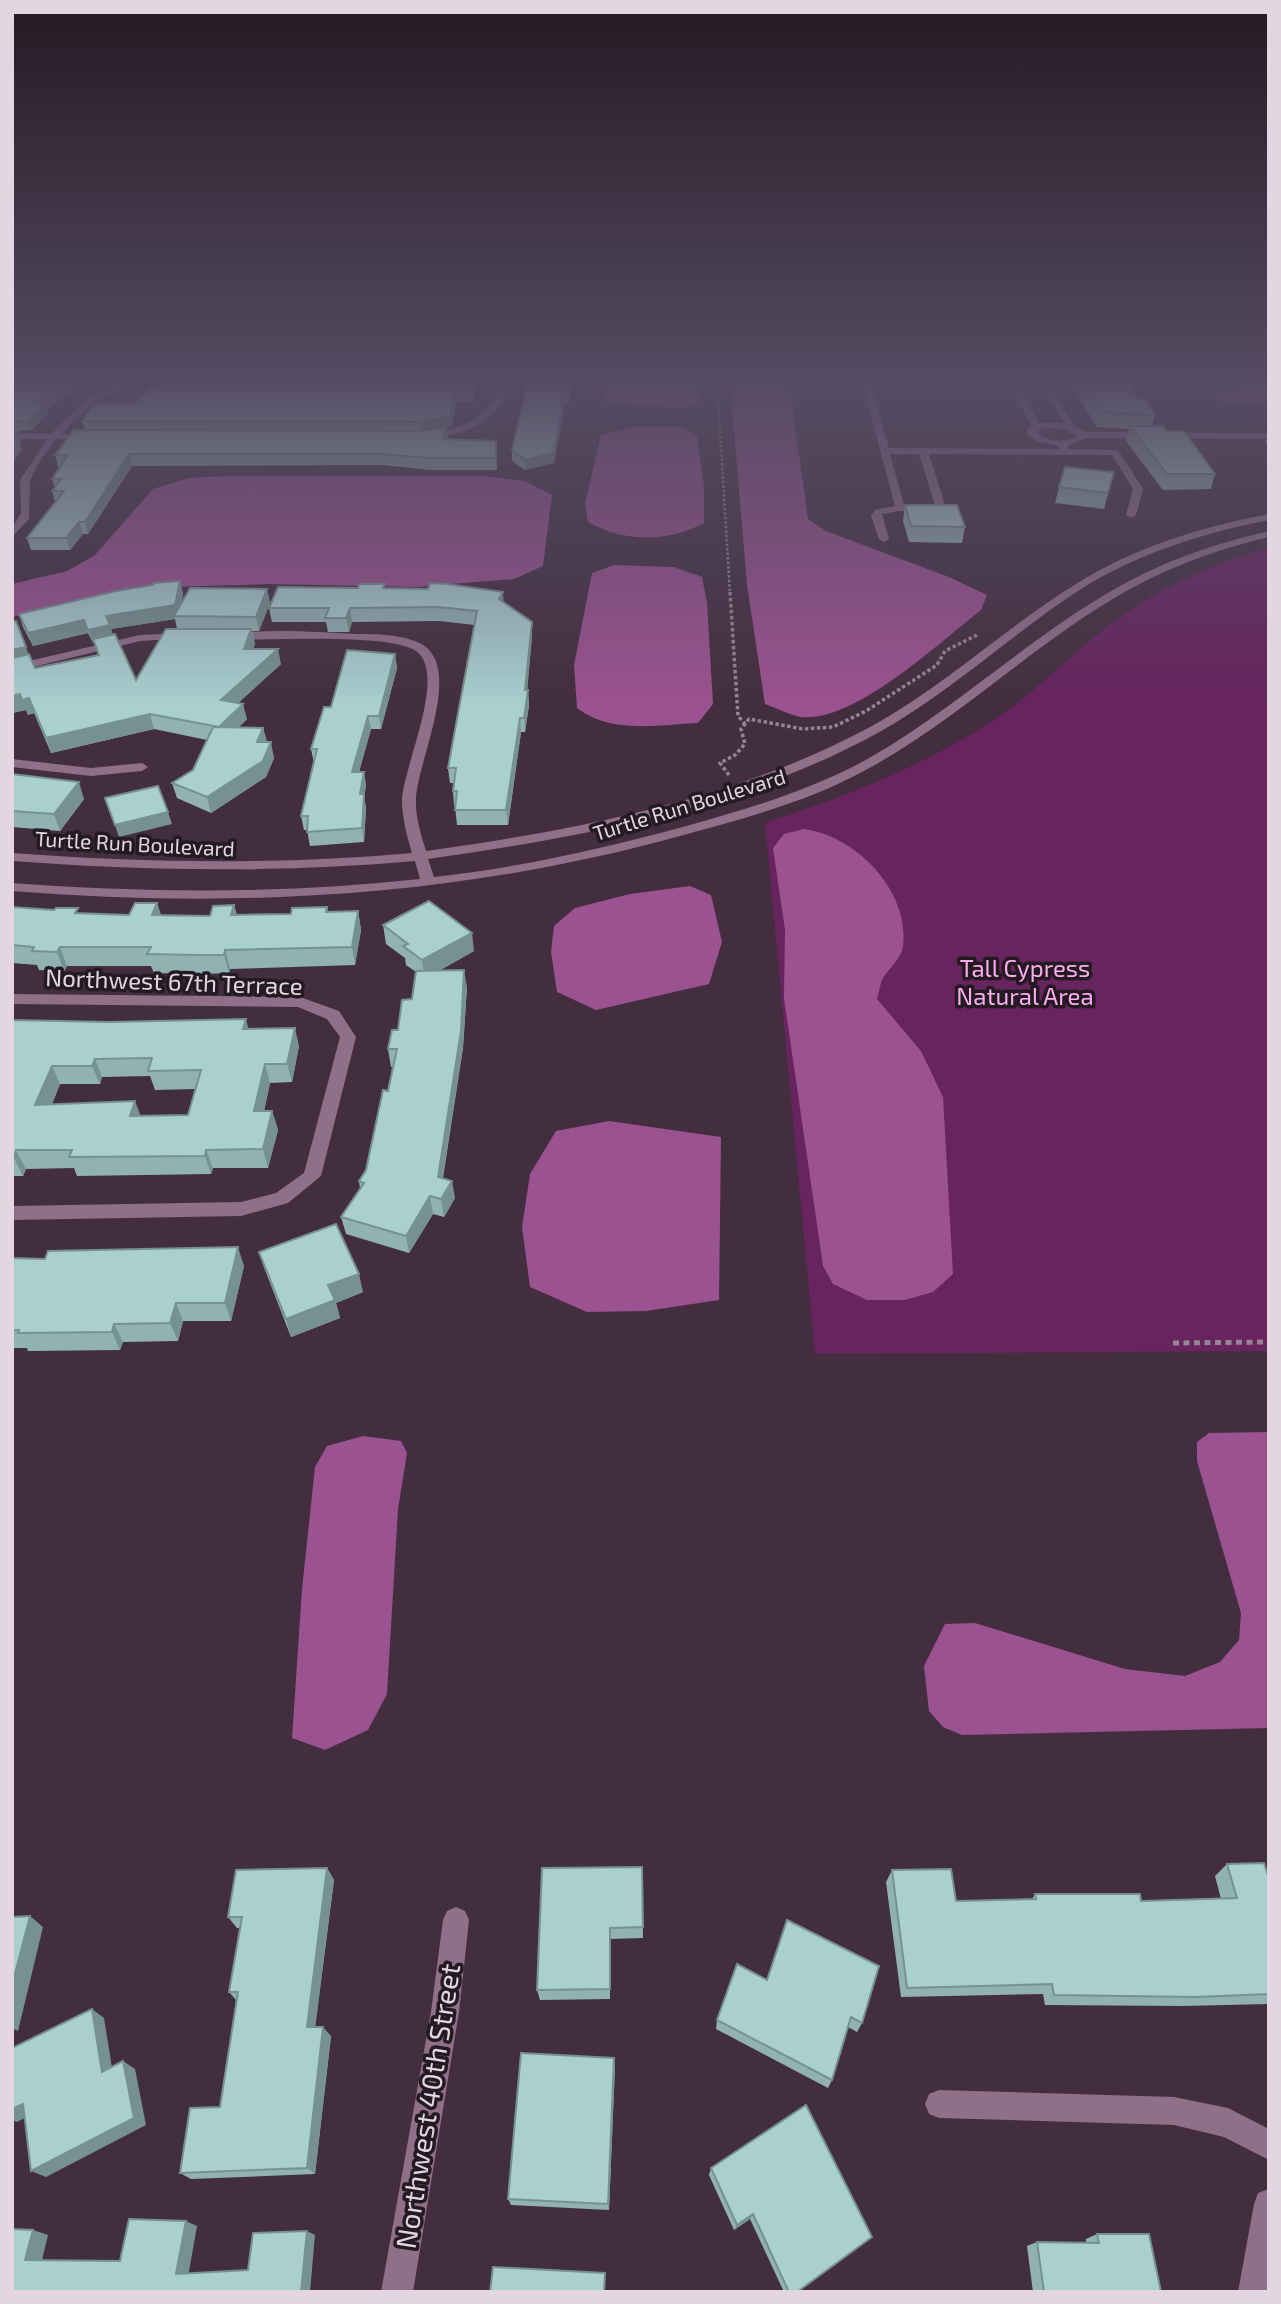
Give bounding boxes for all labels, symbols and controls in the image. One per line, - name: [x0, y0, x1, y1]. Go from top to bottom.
- street label: Turtle Run Boulevard: [590, 763, 788, 845]
- street label: Turtle Run Boulevard: [35, 825, 235, 861]
- park label: Tall Cypress Natural Area: [956, 953, 1094, 1010]
- street label: Northwest 67th Terrace: [45, 962, 303, 1000]
- street label: Northwest 40th Street: [388, 1961, 466, 2251]

